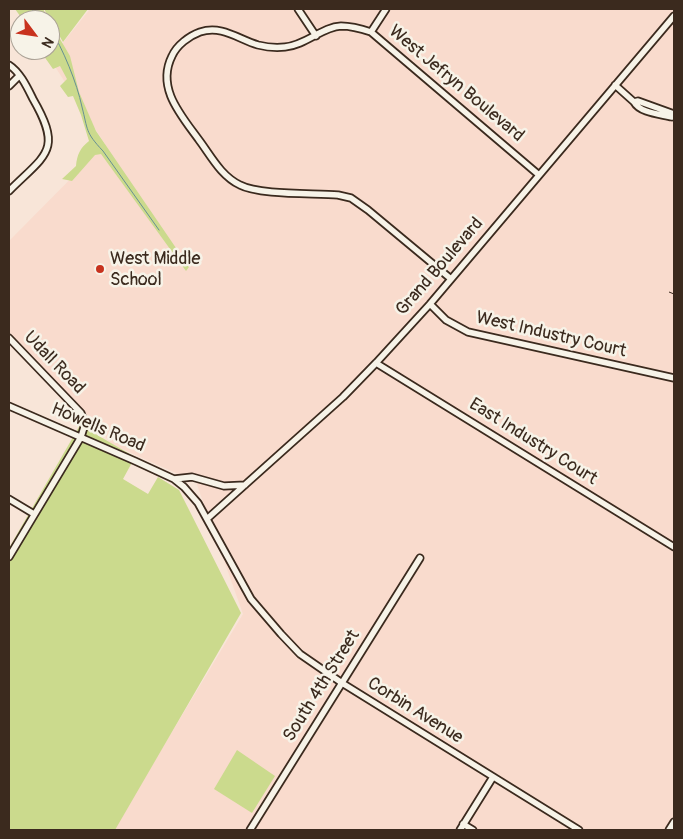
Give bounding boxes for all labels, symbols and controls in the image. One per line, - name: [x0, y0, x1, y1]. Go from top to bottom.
- north arrow: [10, 10, 60, 60]
- street label: West Jefryn Boulevard: [384, 21, 528, 147]
- text: N: [38, 34, 57, 51]
- street label: Grand Boulevard: [392, 214, 488, 320]
- place label: West Middle School: [110, 248, 200, 290]
- marker: West Middle School: [94, 263, 106, 275]
- street label: West Industry Court: [474, 307, 628, 363]
- street label: Udall Road: [19, 327, 89, 399]
- street label: East Industry Court: [465, 394, 601, 490]
- street label: Howells Road: [48, 399, 148, 457]
- street label: South 4th Street: [279, 626, 365, 746]
- street label: Corbin Avenue: [363, 673, 467, 749]

